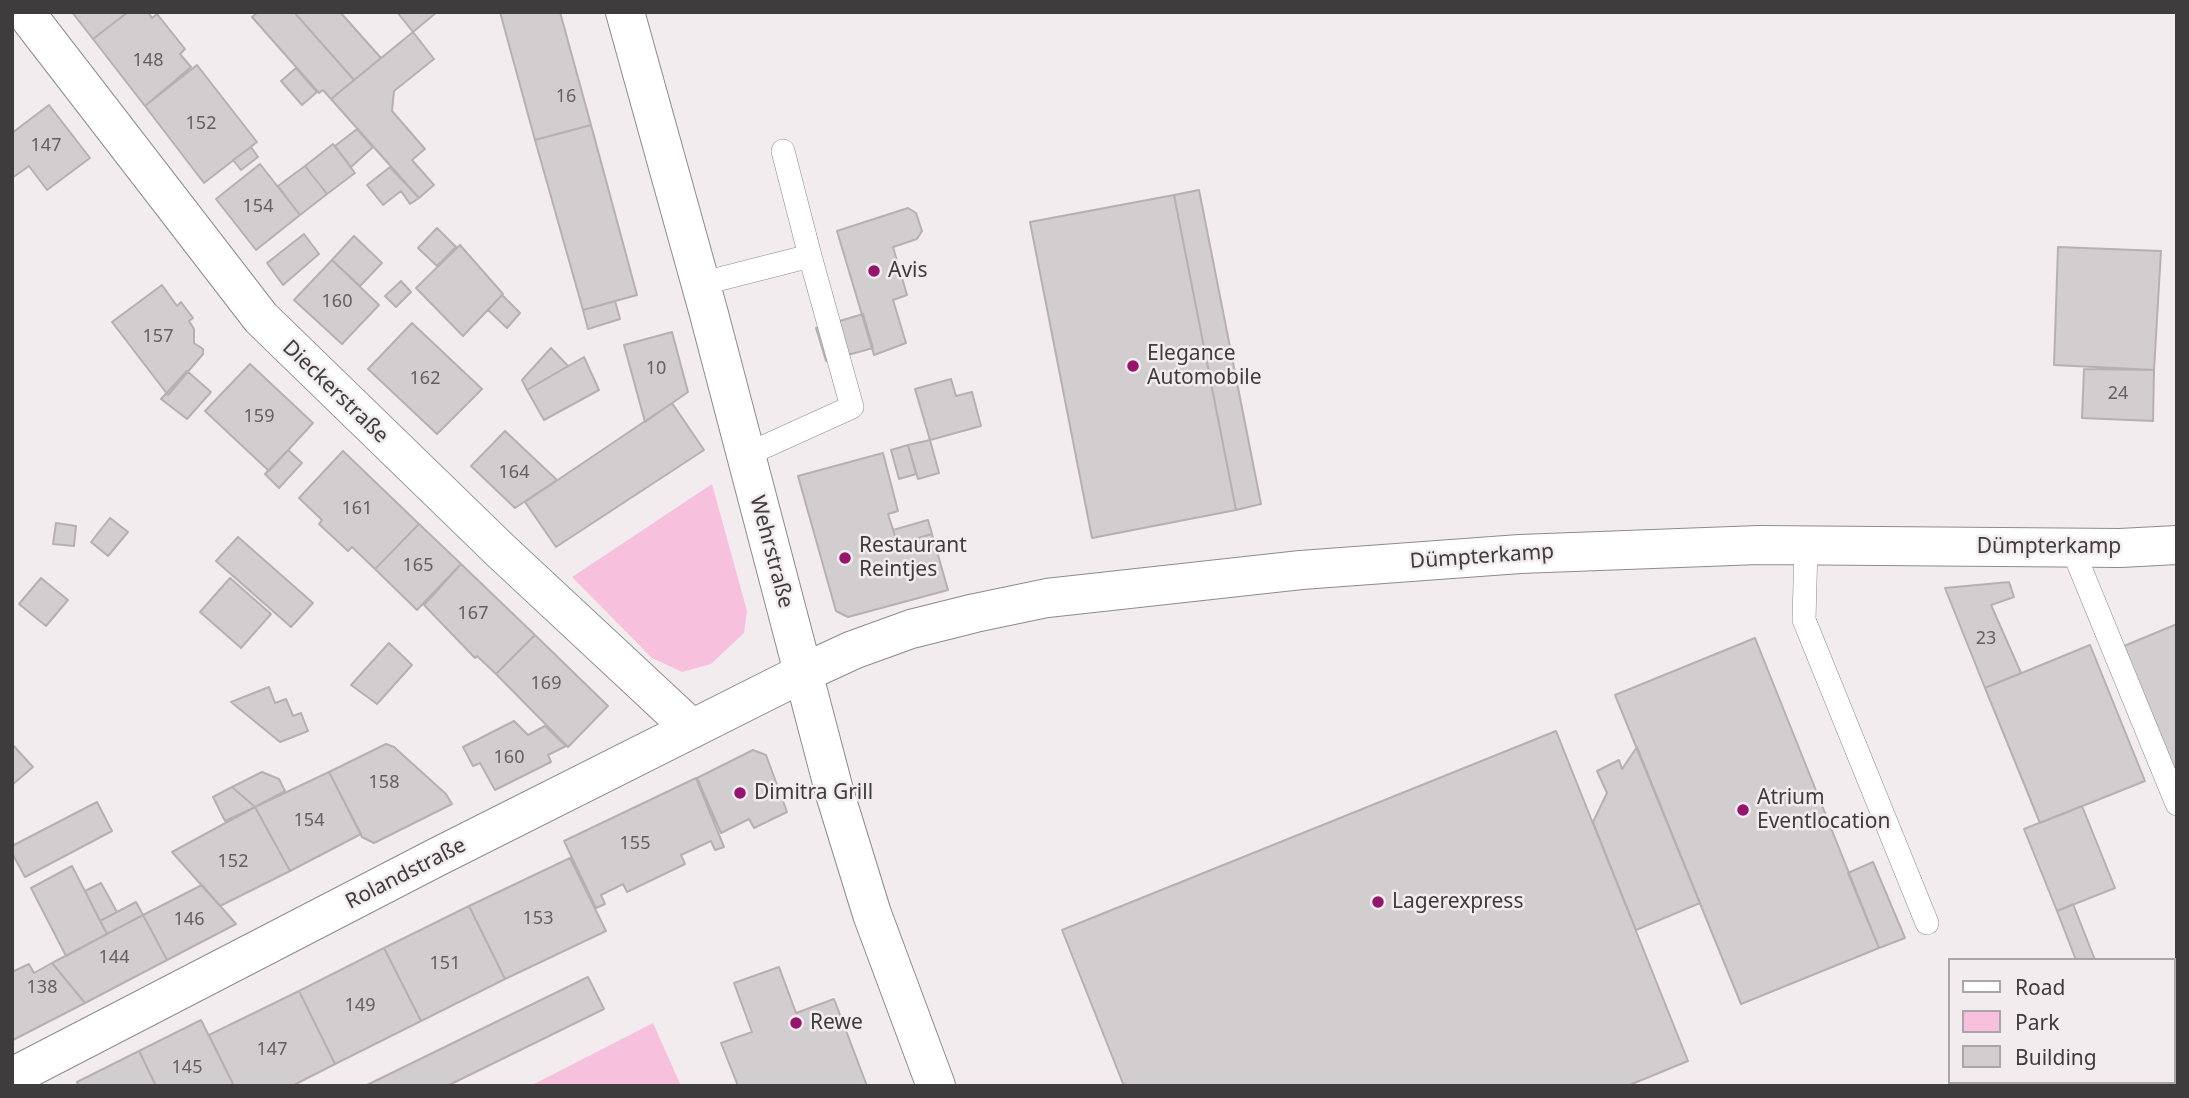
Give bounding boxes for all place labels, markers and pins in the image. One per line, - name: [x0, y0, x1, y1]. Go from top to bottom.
- place label: Avis: [888, 258, 928, 284]
- marker: Avis: [866, 263, 882, 279]
- place label: Elegance Automobile: [1147, 341, 1262, 391]
- marker: Elegance Automobile: [1125, 358, 1141, 374]
- place label: Restaurant Reintjes: [859, 533, 967, 583]
- marker: Restaurant Reintjes: [837, 550, 853, 566]
- place label: Dimitra Grill: [754, 780, 873, 806]
- marker: Dimitra Grill: [732, 785, 748, 801]
- place label: Atrium Eventlocation: [1757, 785, 1890, 835]
- marker: Atrium Eventlocation: [1735, 802, 1751, 818]
- place label: Lagerexpress: [1392, 889, 1523, 915]
- marker: Lagerexpress: [1370, 894, 1386, 910]
- place label: Rewe: [810, 1010, 863, 1036]
- marker: Rewe: [788, 1015, 804, 1031]

